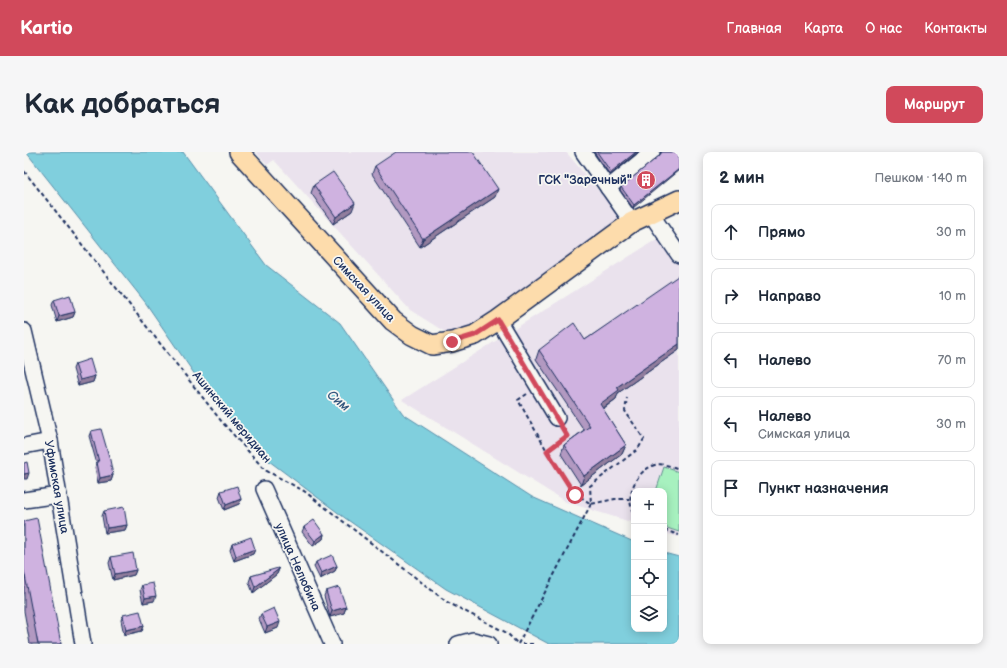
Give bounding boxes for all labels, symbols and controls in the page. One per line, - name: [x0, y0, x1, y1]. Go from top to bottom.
- text: Kartio: [20, 17, 73, 40]
- text: Главная: [727, 20, 782, 37]
- text: Карта: [804, 20, 843, 37]
- text: О нас: [865, 20, 902, 37]
- text: Контакты: [924, 20, 987, 37]
- button: Маршрут: [886, 86, 983, 123]
- text: Как добраться: [24, 88, 221, 121]
- text: 2 мин: [719, 168, 765, 188]
- building icon: ГСК "Заречный": [635, 169, 657, 191]
- text: Пешком · 140 m: [875, 170, 967, 186]
- place label: ГСК "Заречный": [538, 173, 632, 188]
- icon: ahead: [720, 221, 742, 243]
- text: Прямо: [758, 223, 805, 242]
- text: 30 m: [936, 224, 966, 240]
- street label: Симская улица: [329, 253, 398, 326]
- icon: right: [720, 285, 742, 307]
- text: Направо: [758, 287, 821, 306]
- text: 10 m: [939, 288, 966, 304]
- route end: [443, 333, 461, 351]
- icon: left: [720, 349, 742, 371]
- text: Налево: [758, 351, 811, 370]
- text: 70 m: [938, 352, 966, 368]
- street label: Ашинский меридиан: [188, 368, 274, 466]
- water label: Сим: [324, 387, 353, 415]
- text: Налево: [758, 407, 811, 426]
- icon: left: [720, 413, 742, 435]
- text: 30 m: [936, 416, 966, 432]
- text: Симская улица: [758, 426, 850, 442]
- street label: Уфимская улица: [41, 439, 72, 535]
- icon: arrive: [720, 477, 742, 499]
- text: Пункт назначения: [758, 479, 889, 498]
- route start: [566, 486, 584, 504]
- map controls: [631, 488, 667, 632]
- button: +: [631, 488, 667, 524]
- street label: улица Нелюбина: [271, 521, 324, 614]
- button: −: [631, 524, 667, 560]
- button: locate: [631, 560, 667, 596]
- button: layers: [631, 596, 667, 632]

